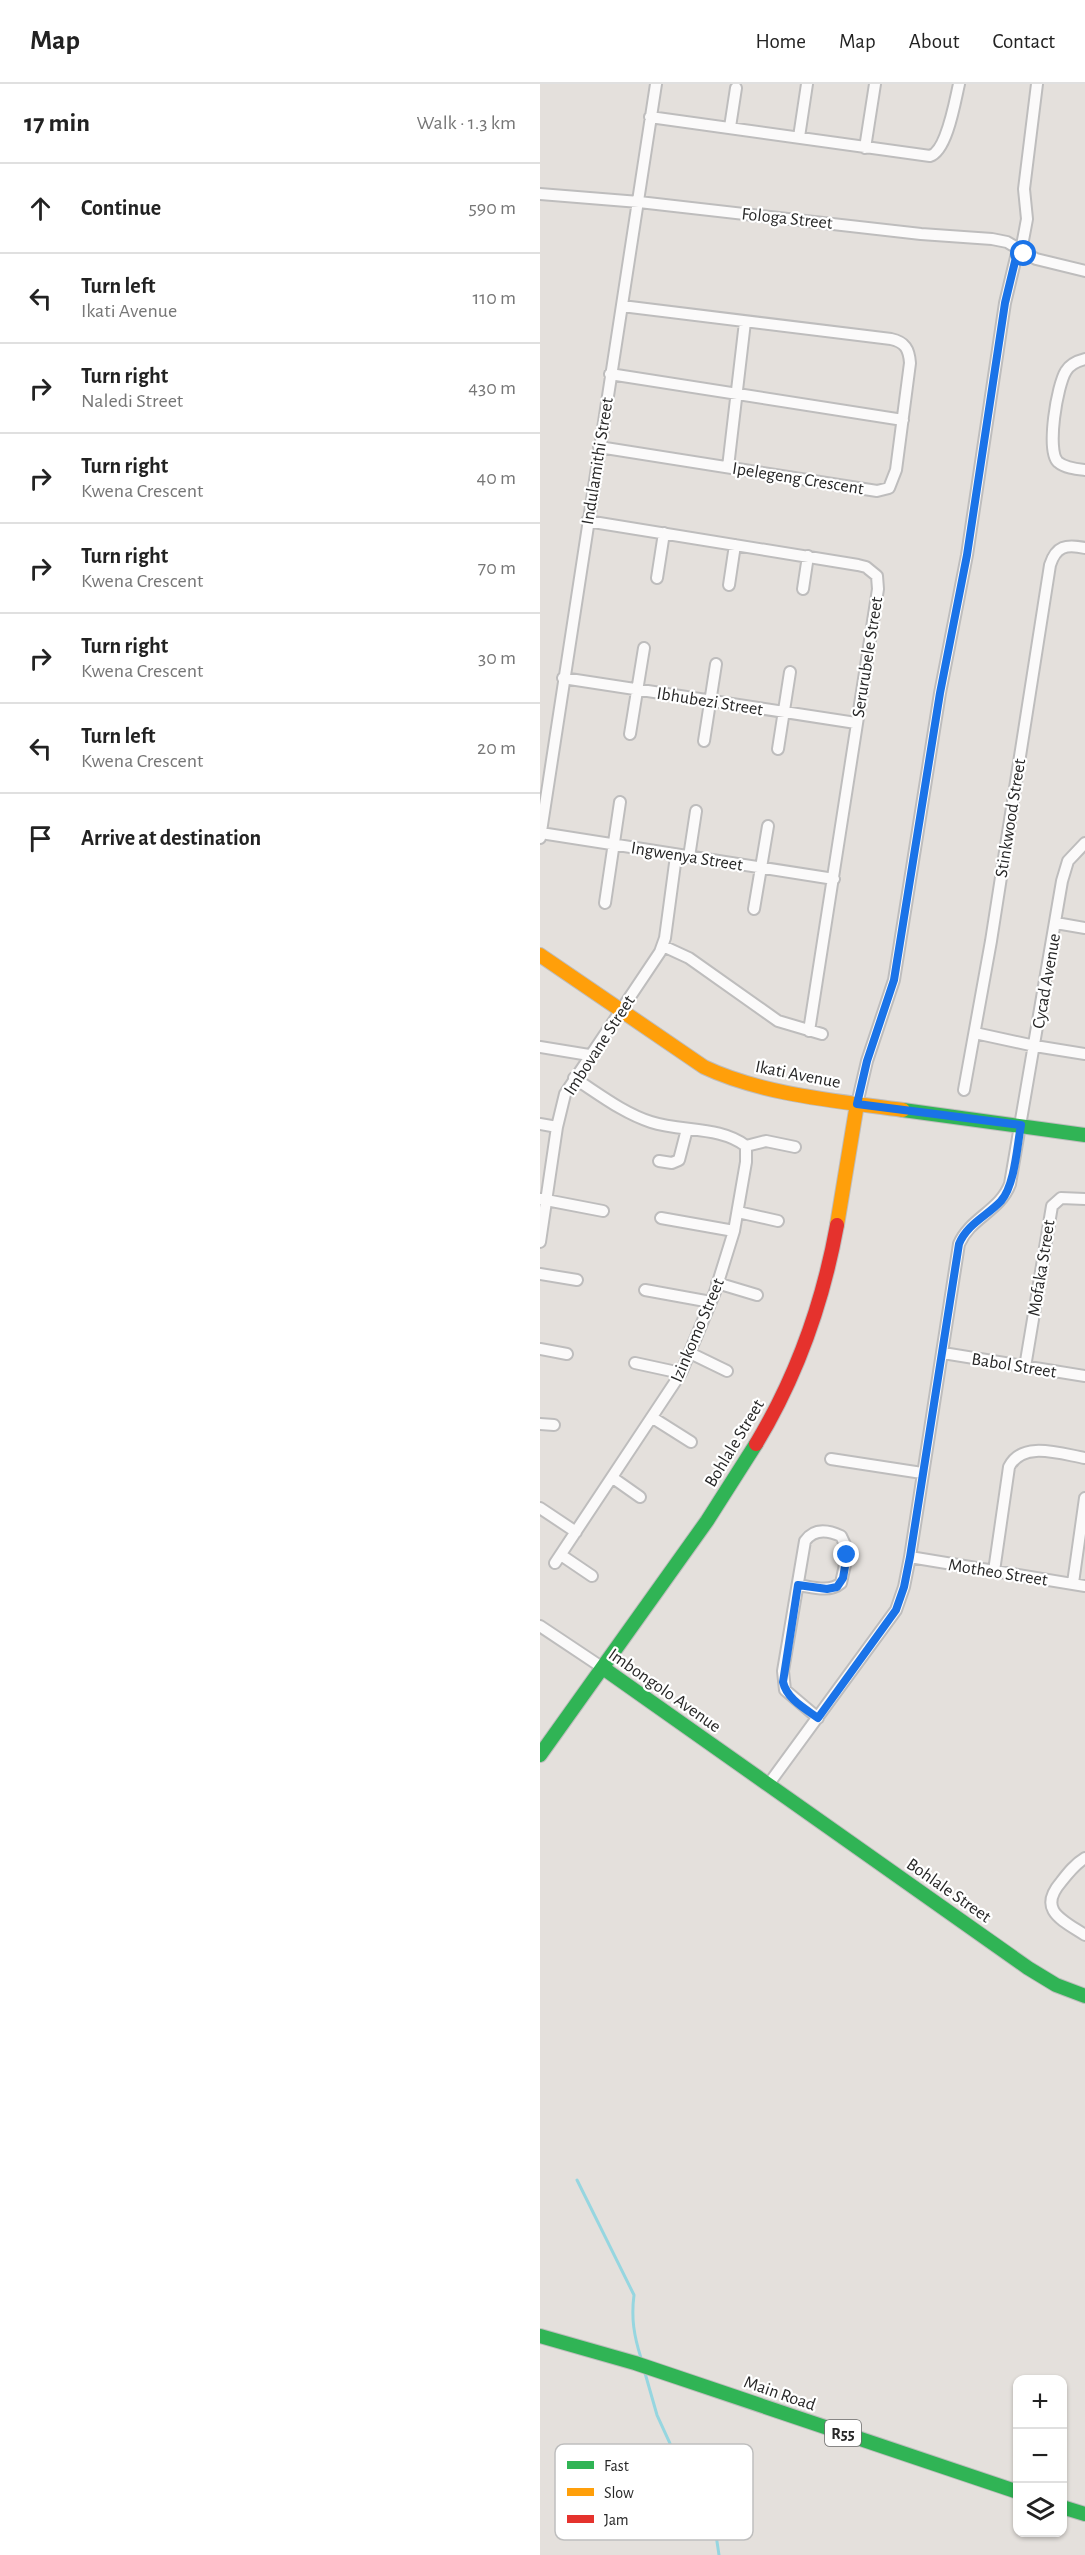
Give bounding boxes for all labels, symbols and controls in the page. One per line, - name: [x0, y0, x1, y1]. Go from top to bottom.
- text: Map: [30, 27, 80, 55]
- text: Home: [755, 31, 806, 52]
- text: Map: [839, 31, 876, 52]
- text: About: [909, 31, 959, 52]
- text: Contact: [992, 31, 1055, 52]
- text: 17 min: [24, 110, 90, 136]
- text: Walk · 1.3 km: [417, 113, 516, 133]
- icon: ahead: [24, 192, 57, 225]
- text: Continue: [81, 197, 161, 219]
- text: 590 m: [468, 198, 516, 218]
- street label: Fologa Street: [740, 205, 834, 233]
- route start: [1010, 240, 1036, 266]
- text: Turn left: [81, 275, 155, 297]
- icon: left: [24, 282, 57, 315]
- text: 110 m: [472, 288, 516, 308]
- text: Ikati Avenue: [81, 301, 177, 321]
- text: Turn right: [81, 365, 168, 387]
- icon: right: [24, 372, 57, 405]
- text: 430 m: [468, 378, 516, 398]
- text: Naledi Street: [81, 391, 183, 411]
- street label: Indulamithi Street: [579, 396, 617, 526]
- text: Turn right: [81, 455, 168, 477]
- street label: Ipelegeng Crescent: [731, 460, 865, 498]
- icon: right: [24, 462, 57, 495]
- text: 40 m: [477, 468, 516, 488]
- text: Kwena Crescent: [81, 481, 203, 501]
- text: Turn right: [81, 545, 168, 567]
- icon: right: [24, 552, 57, 585]
- text: 70 m: [478, 558, 516, 578]
- text: Kwena Crescent: [81, 571, 203, 591]
- street label: Serurubele Street: [850, 595, 886, 719]
- text: Turn right: [81, 635, 168, 657]
- icon: right: [24, 642, 57, 675]
- text: 30 m: [478, 648, 516, 668]
- text: Kwena Crescent: [81, 661, 203, 681]
- street label: Ibhubezi Street: [655, 685, 764, 719]
- text: Turn left: [81, 725, 155, 747]
- icon: left: [24, 732, 57, 765]
- text: 20 m: [477, 738, 516, 758]
- text: Kwena Crescent: [81, 751, 203, 771]
- street label: Stinkwood Street: [993, 757, 1029, 879]
- icon: arrive: [24, 822, 57, 855]
- text: Arrive at destination: [81, 827, 261, 849]
- street label: Ingwenya Street: [630, 839, 744, 875]
- street label: Cycad Avenue: [1030, 932, 1064, 1030]
- street label: Imbovane Street: [561, 992, 639, 1099]
- street label: Ikati Avenue: [754, 1058, 842, 1092]
- street label: Mofaka Street: [1025, 1218, 1059, 1318]
- street label: Izinkomo Street: [668, 1276, 728, 1385]
- street label: Babol Street: [970, 1350, 1058, 1382]
- street label: Bohlale Street: [702, 1396, 768, 1490]
- route end: [833, 1541, 859, 1567]
- street label: Motheo Street: [947, 1556, 1049, 1590]
- street label: Imbongolo Avenue: [605, 1645, 724, 1736]
- street label: Bohlale Street: [903, 1855, 994, 1927]
- street label: Main Road: [741, 2373, 818, 2415]
- map controls: [1013, 2375, 1067, 2537]
- button: +: [1013, 2375, 1067, 2429]
- road number: R55: [825, 2420, 861, 2446]
- button: −: [1013, 2429, 1067, 2483]
- legend: [555, 2444, 753, 2540]
- text: Fast: [604, 2458, 629, 2474]
- button: layers: [1013, 2483, 1067, 2537]
- text: Slow: [604, 2485, 634, 2501]
- text: Jam: [604, 2512, 629, 2528]

